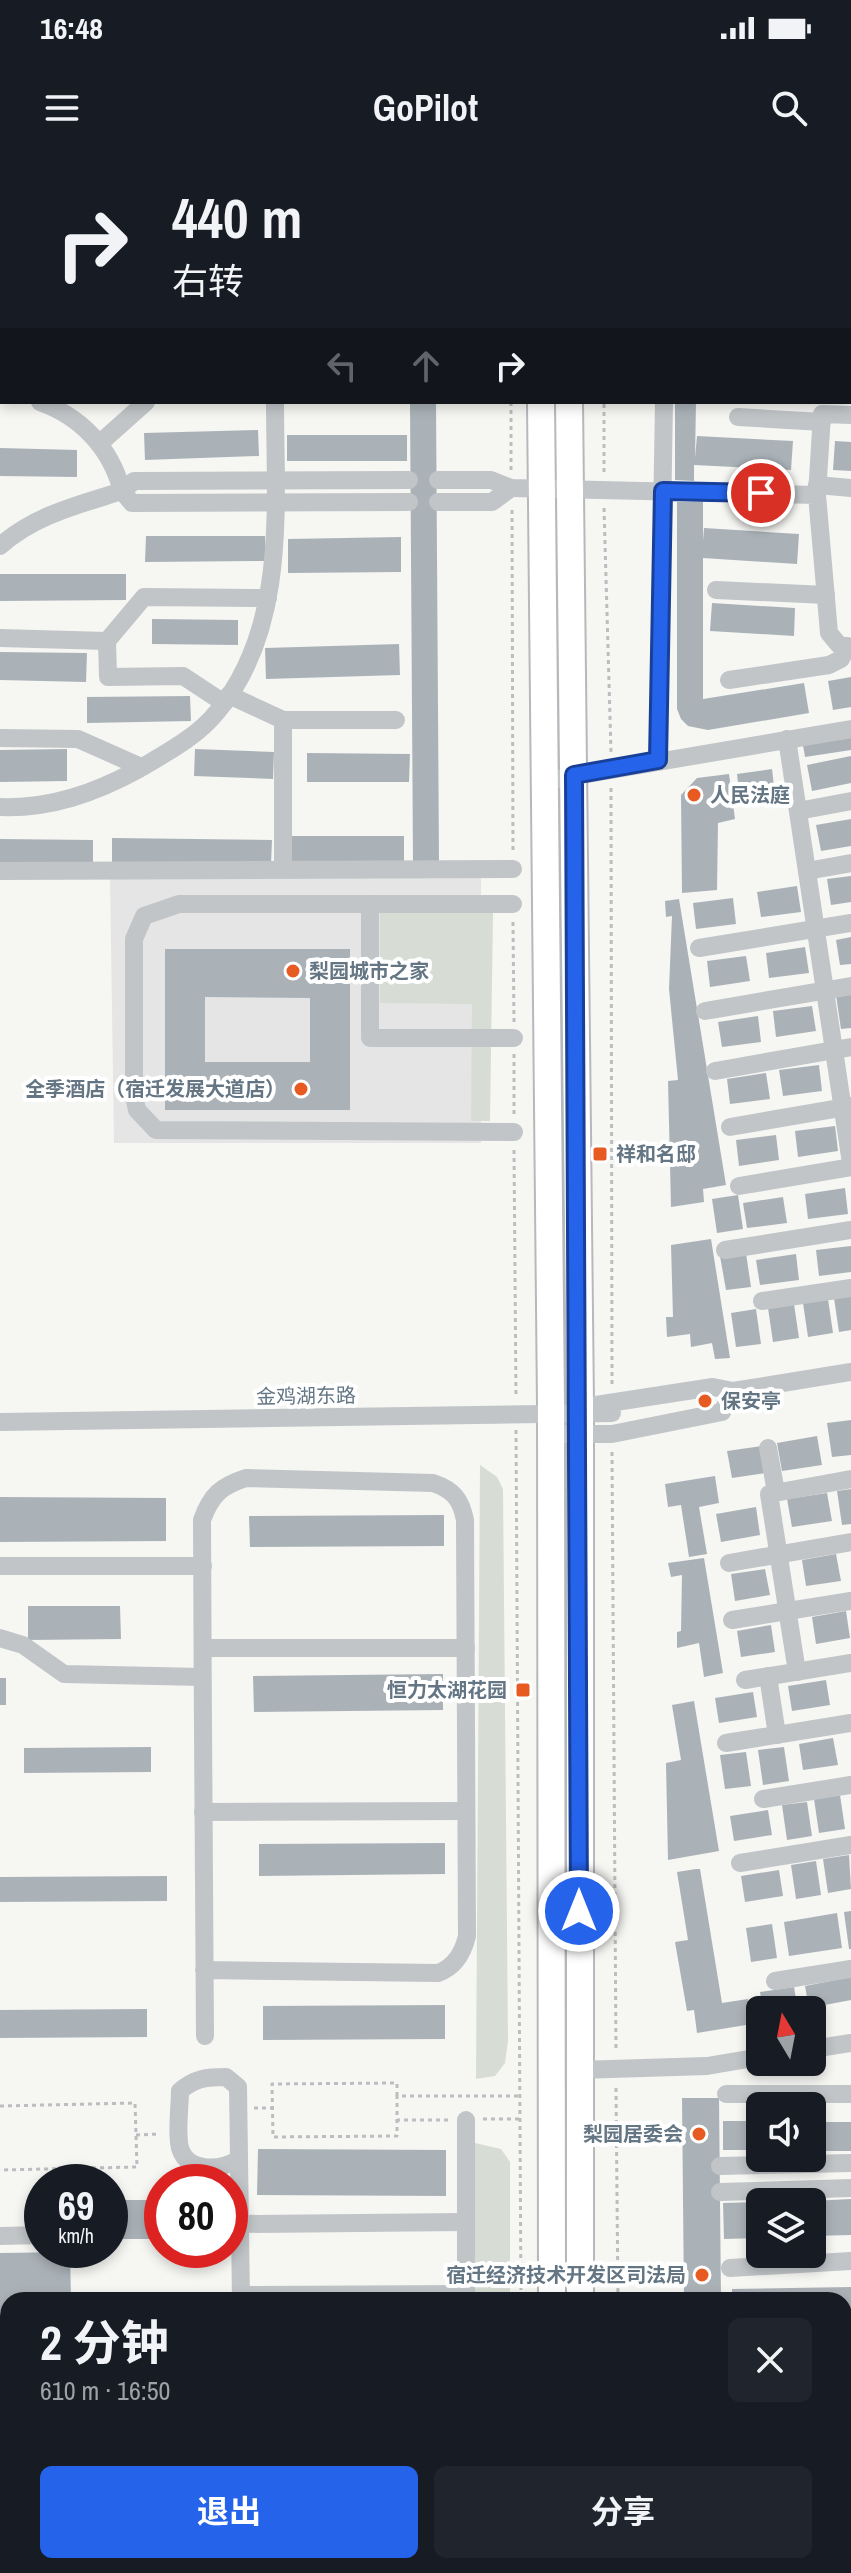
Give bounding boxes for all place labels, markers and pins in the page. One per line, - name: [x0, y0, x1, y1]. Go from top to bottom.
- pin: [727, 459, 795, 527]
- place label: 人民法庭: [710, 781, 790, 808]
- marker: 人民法庭: [685, 786, 703, 804]
- place label: 梨园城市之家: [309, 957, 429, 984]
- marker: 梨园城市之家: [284, 962, 302, 980]
- place label: 全季酒店（宿迁发展大道店）: [25, 1075, 285, 1102]
- marker: 全季酒店（宿迁发展大道店）: [292, 1080, 310, 1098]
- place label: 祥和名邸: [616, 1140, 696, 1167]
- marker: 祥和名邸: [591, 1145, 609, 1163]
- place label: 保安亭: [721, 1387, 781, 1414]
- marker: 保安亭: [696, 1392, 714, 1410]
- place label: 恒力太湖花园: [387, 1676, 507, 1703]
- marker: 恒力太湖花园: [514, 1681, 532, 1699]
- place label: 梨园居委会: [583, 2120, 683, 2147]
- marker: 梨园居委会: [690, 2125, 708, 2143]
- place label: 宿迁经济技术开发区司法局: [446, 2261, 686, 2288]
- marker: 宿迁经济技术开发区司法局: [693, 2266, 711, 2284]

